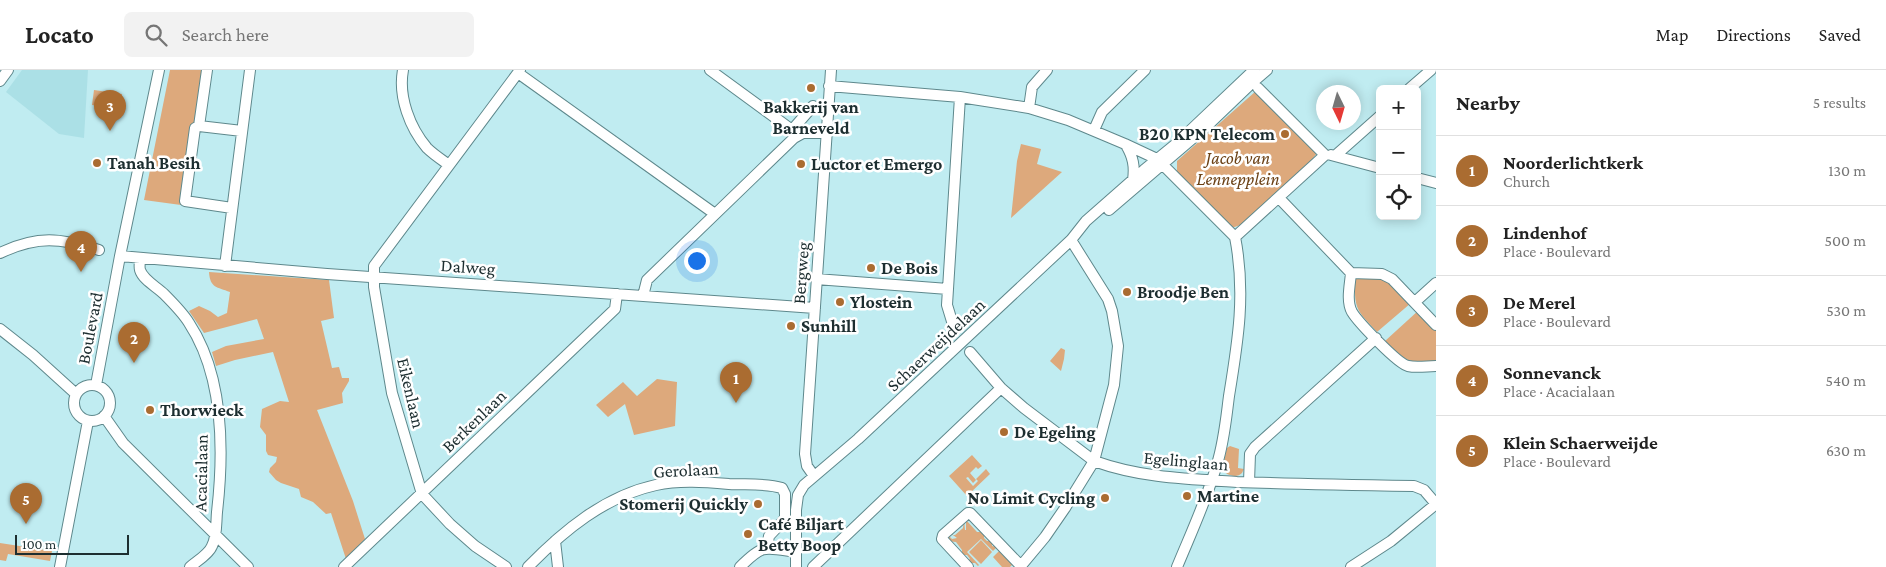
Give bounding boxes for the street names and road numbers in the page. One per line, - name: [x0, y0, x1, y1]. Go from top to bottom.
- street label: Bergweg: [789, 241, 813, 305]
- street label: Dalweg: [440, 255, 496, 279]
- street label: Boulevard: [73, 290, 107, 366]
- street label: Schaerweijdelaan: [883, 294, 990, 396]
- street label: Eikenlaan: [393, 356, 429, 430]
- street label: Berkenlaan: [438, 385, 510, 456]
- street label: Acacialaan: [190, 434, 212, 512]
- street label: Egelinglaan: [1143, 447, 1230, 475]
- street label: Gerolaan: [653, 458, 719, 482]

